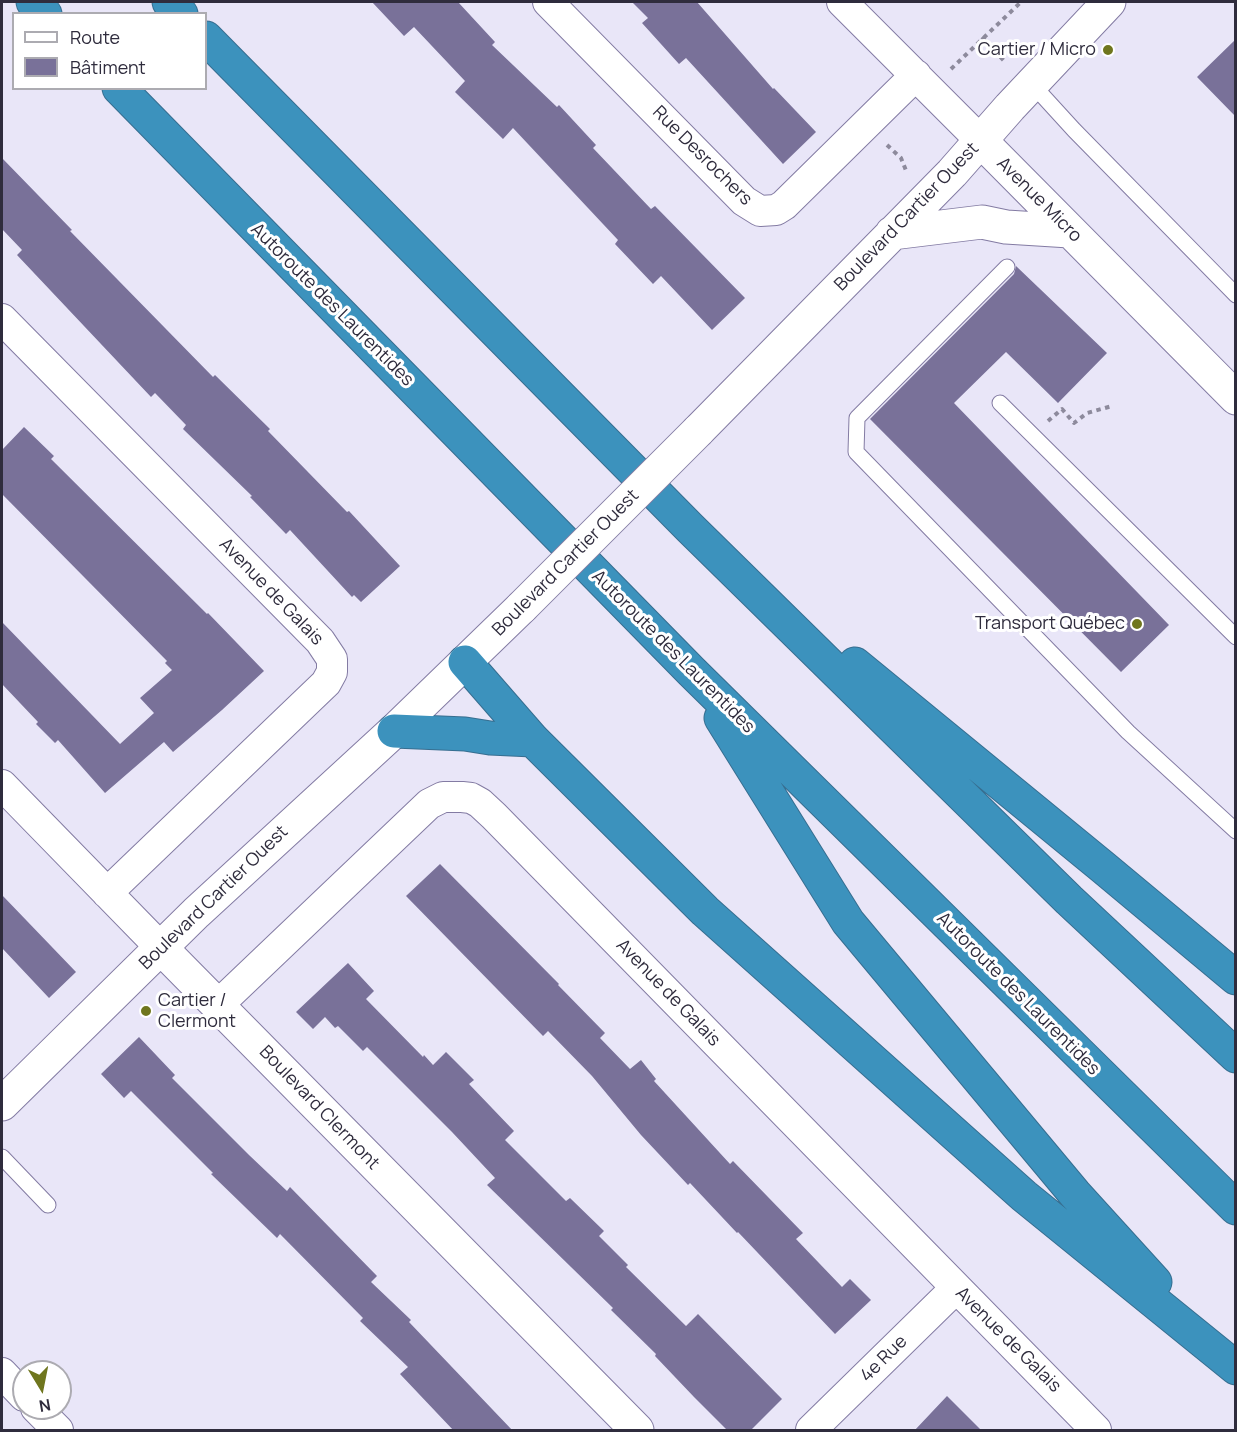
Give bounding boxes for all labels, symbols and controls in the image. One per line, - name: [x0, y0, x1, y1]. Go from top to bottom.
- legend: [12, 12, 207, 90]
- text: Route: [70, 25, 120, 49]
- place label: Cartier / Micro: [978, 39, 1096, 61]
- marker: Cartier / Micro: [1101, 43, 1115, 57]
- text: Bâtiment: [70, 55, 146, 79]
- street label: Rue Desrochers: [648, 102, 756, 210]
- street label: Boulevard Cartier Ouest: [830, 138, 984, 296]
- street label: Avenue Micro: [992, 153, 1086, 247]
- street label: Autoroute des Laurentides: [246, 219, 418, 391]
- street label: Boulevard Cartier Ouest: [488, 485, 644, 641]
- street label: Avenue de Galais: [214, 534, 328, 650]
- street label: Autoroute des Laurentides: [587, 566, 759, 738]
- place label: Transport Québec: [975, 613, 1125, 635]
- marker: Transport Québec: [1130, 617, 1144, 631]
- street label: Boulevard Cartier Ouest: [135, 821, 293, 975]
- street label: Autoroute des Laurentides: [932, 908, 1104, 1080]
- street label: Avenue de Galais: [611, 935, 725, 1051]
- place label: Cartier / Clermont: [158, 990, 236, 1032]
- marker: Cartier / Clermont: [139, 1004, 153, 1018]
- street label: Boulevard Clermont: [254, 1042, 384, 1174]
- street label: Avenue de Galais: [951, 1283, 1065, 1397]
- street label: 4e Rue: [856, 1331, 912, 1387]
- north arrow: [12, 1360, 72, 1420]
- text: N: [37, 1394, 52, 1418]

